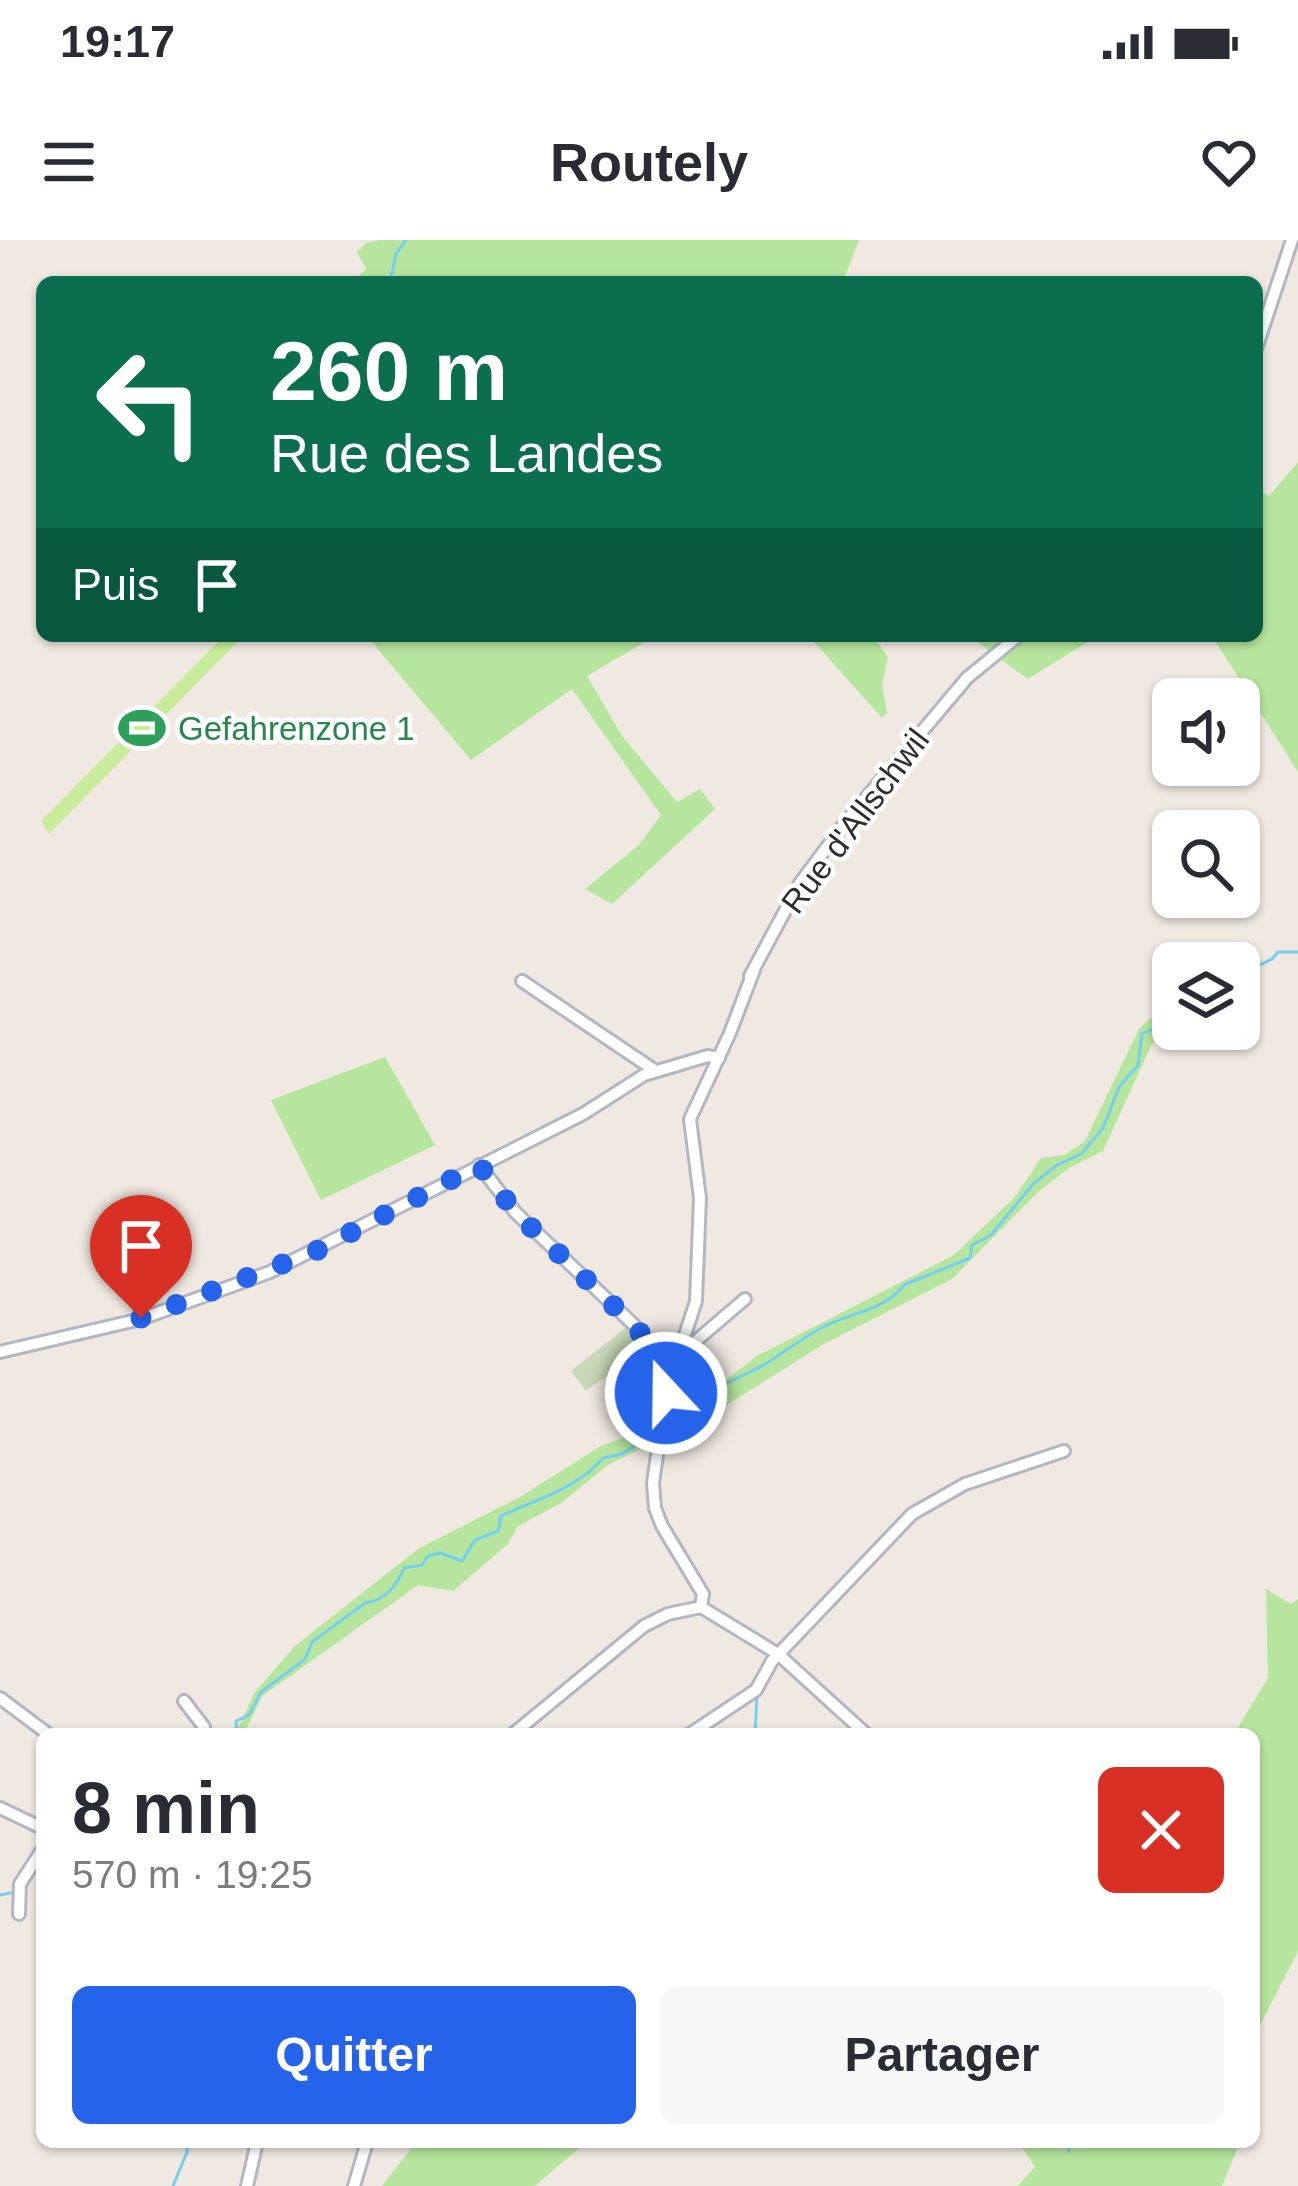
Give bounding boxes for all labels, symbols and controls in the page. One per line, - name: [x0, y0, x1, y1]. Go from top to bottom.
- text: 19:17: [60, 16, 175, 67]
- icon: menu: [36, 129, 102, 195]
- icon: heart: [1196, 129, 1262, 195]
- text: Routely: [550, 132, 748, 192]
- icon: left: [72, 324, 228, 480]
- text: 260 m: [270, 324, 508, 418]
- text: Rue des Landes: [270, 423, 663, 483]
- icon: arrive: [184, 552, 250, 618]
- text: Puis: [72, 559, 160, 610]
- map controls: [1152, 678, 1260, 1050]
- button: sound: [1152, 678, 1260, 786]
- sports icon: Gefahrenzone 1: [117, 703, 167, 753]
- place label: Gefahrenzone 1: [178, 710, 415, 747]
- street label: Rue d'Allschwil: [774, 722, 936, 920]
- button: search: [1152, 810, 1260, 918]
- button: layers: [1152, 942, 1260, 1050]
- pin: [90, 1195, 192, 1318]
- icon: arrive: [108, 1213, 174, 1279]
- position arrow: [603, 1330, 729, 1456]
- button: close: [1098, 1767, 1224, 1893]
- text: 8 min: [72, 1768, 260, 1848]
- text: 570 m · 19:25: [72, 1853, 313, 1896]
- button: Quitter: [72, 1986, 636, 2124]
- button: Partager: [660, 1986, 1224, 2124]

